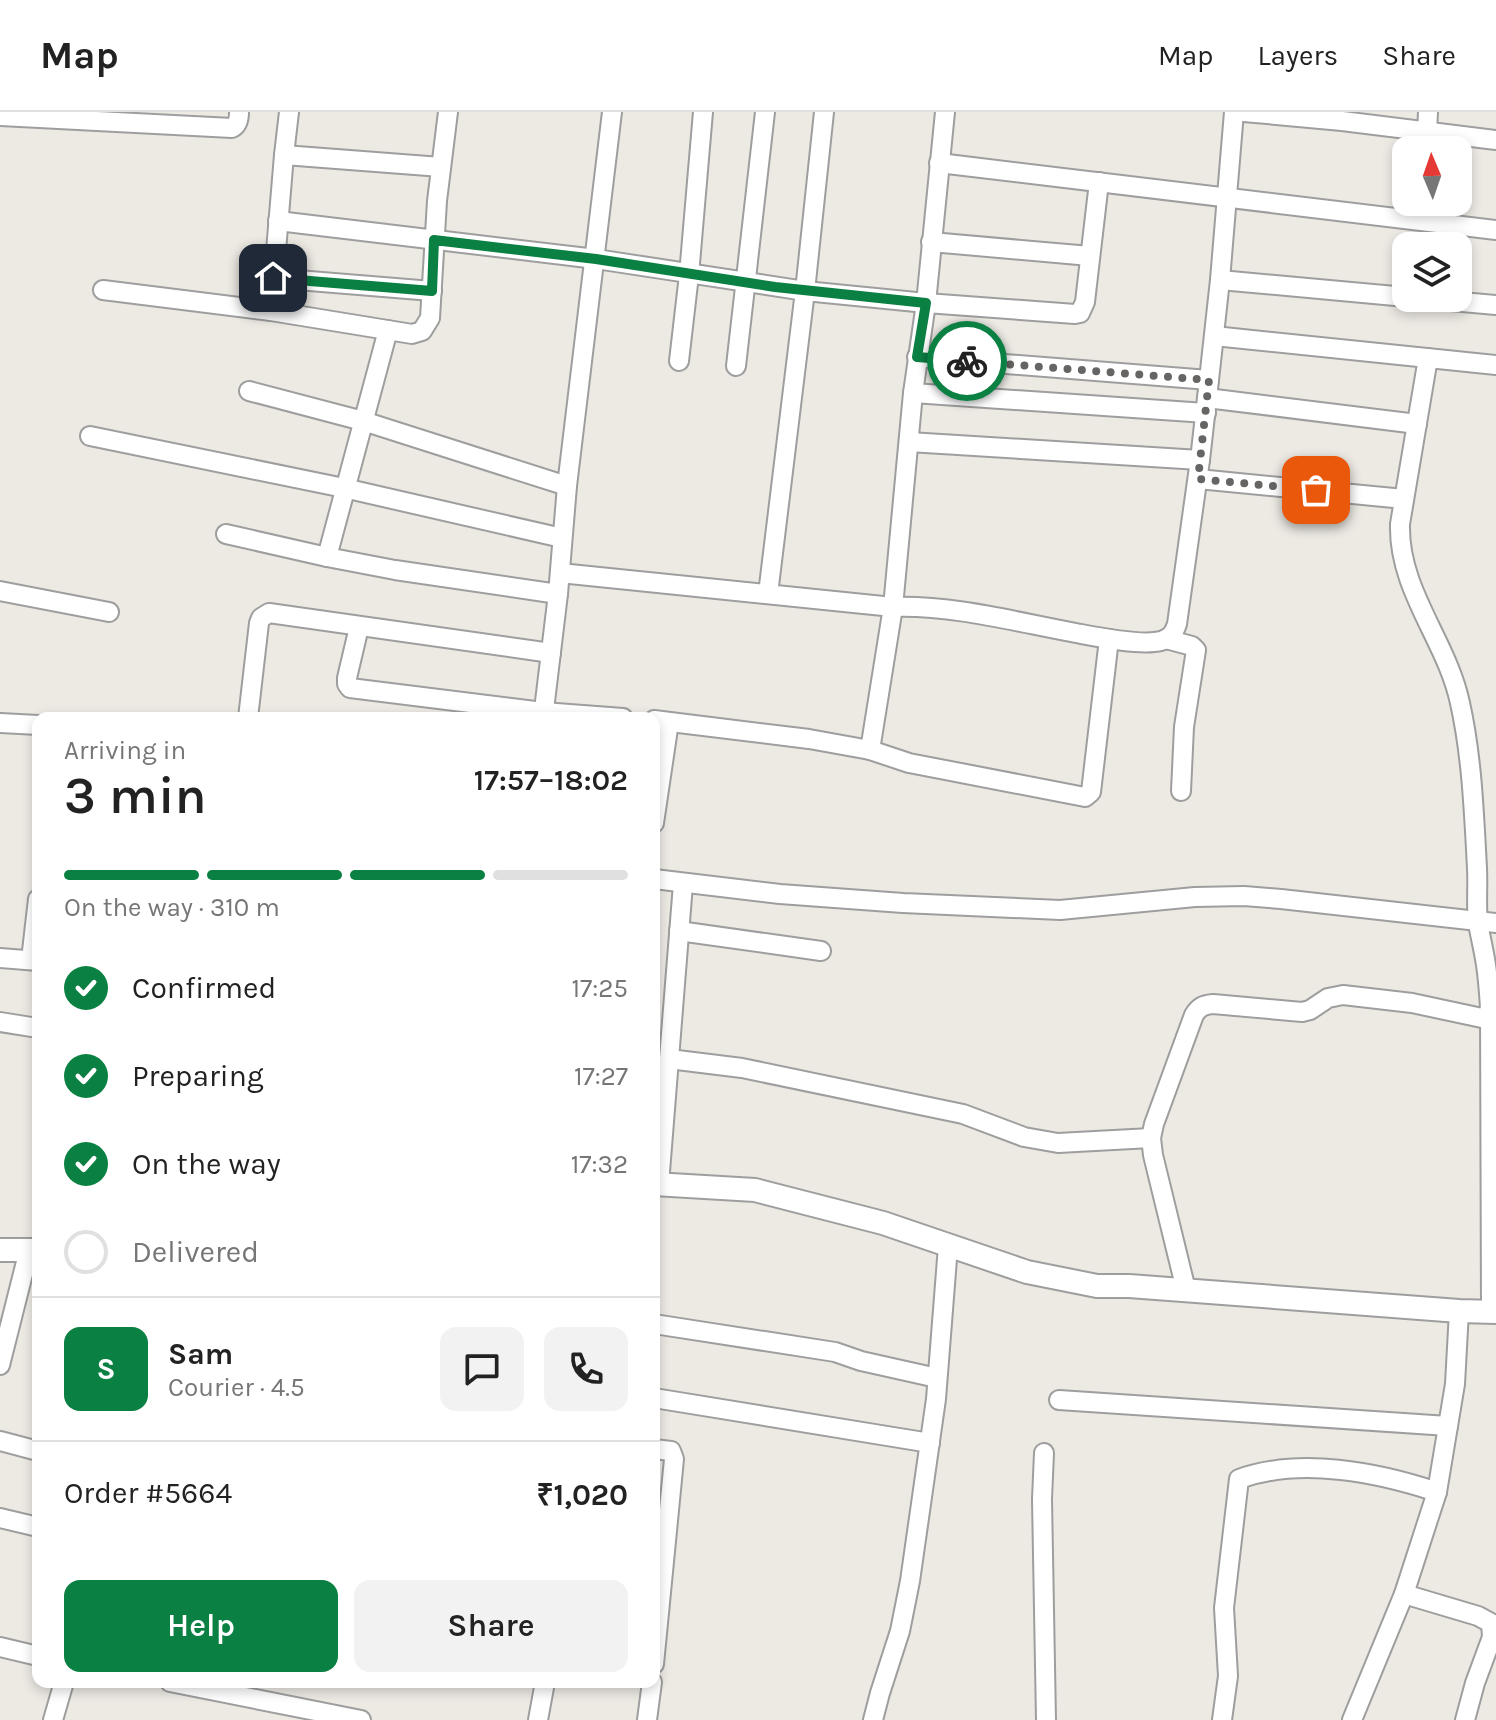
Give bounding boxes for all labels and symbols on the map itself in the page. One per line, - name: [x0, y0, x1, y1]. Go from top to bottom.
- north arrow: [1392, 136, 1472, 216]
- pin: [239, 244, 307, 312]
- courier: [927, 321, 1007, 401]
- pin: [1282, 456, 1350, 524]

